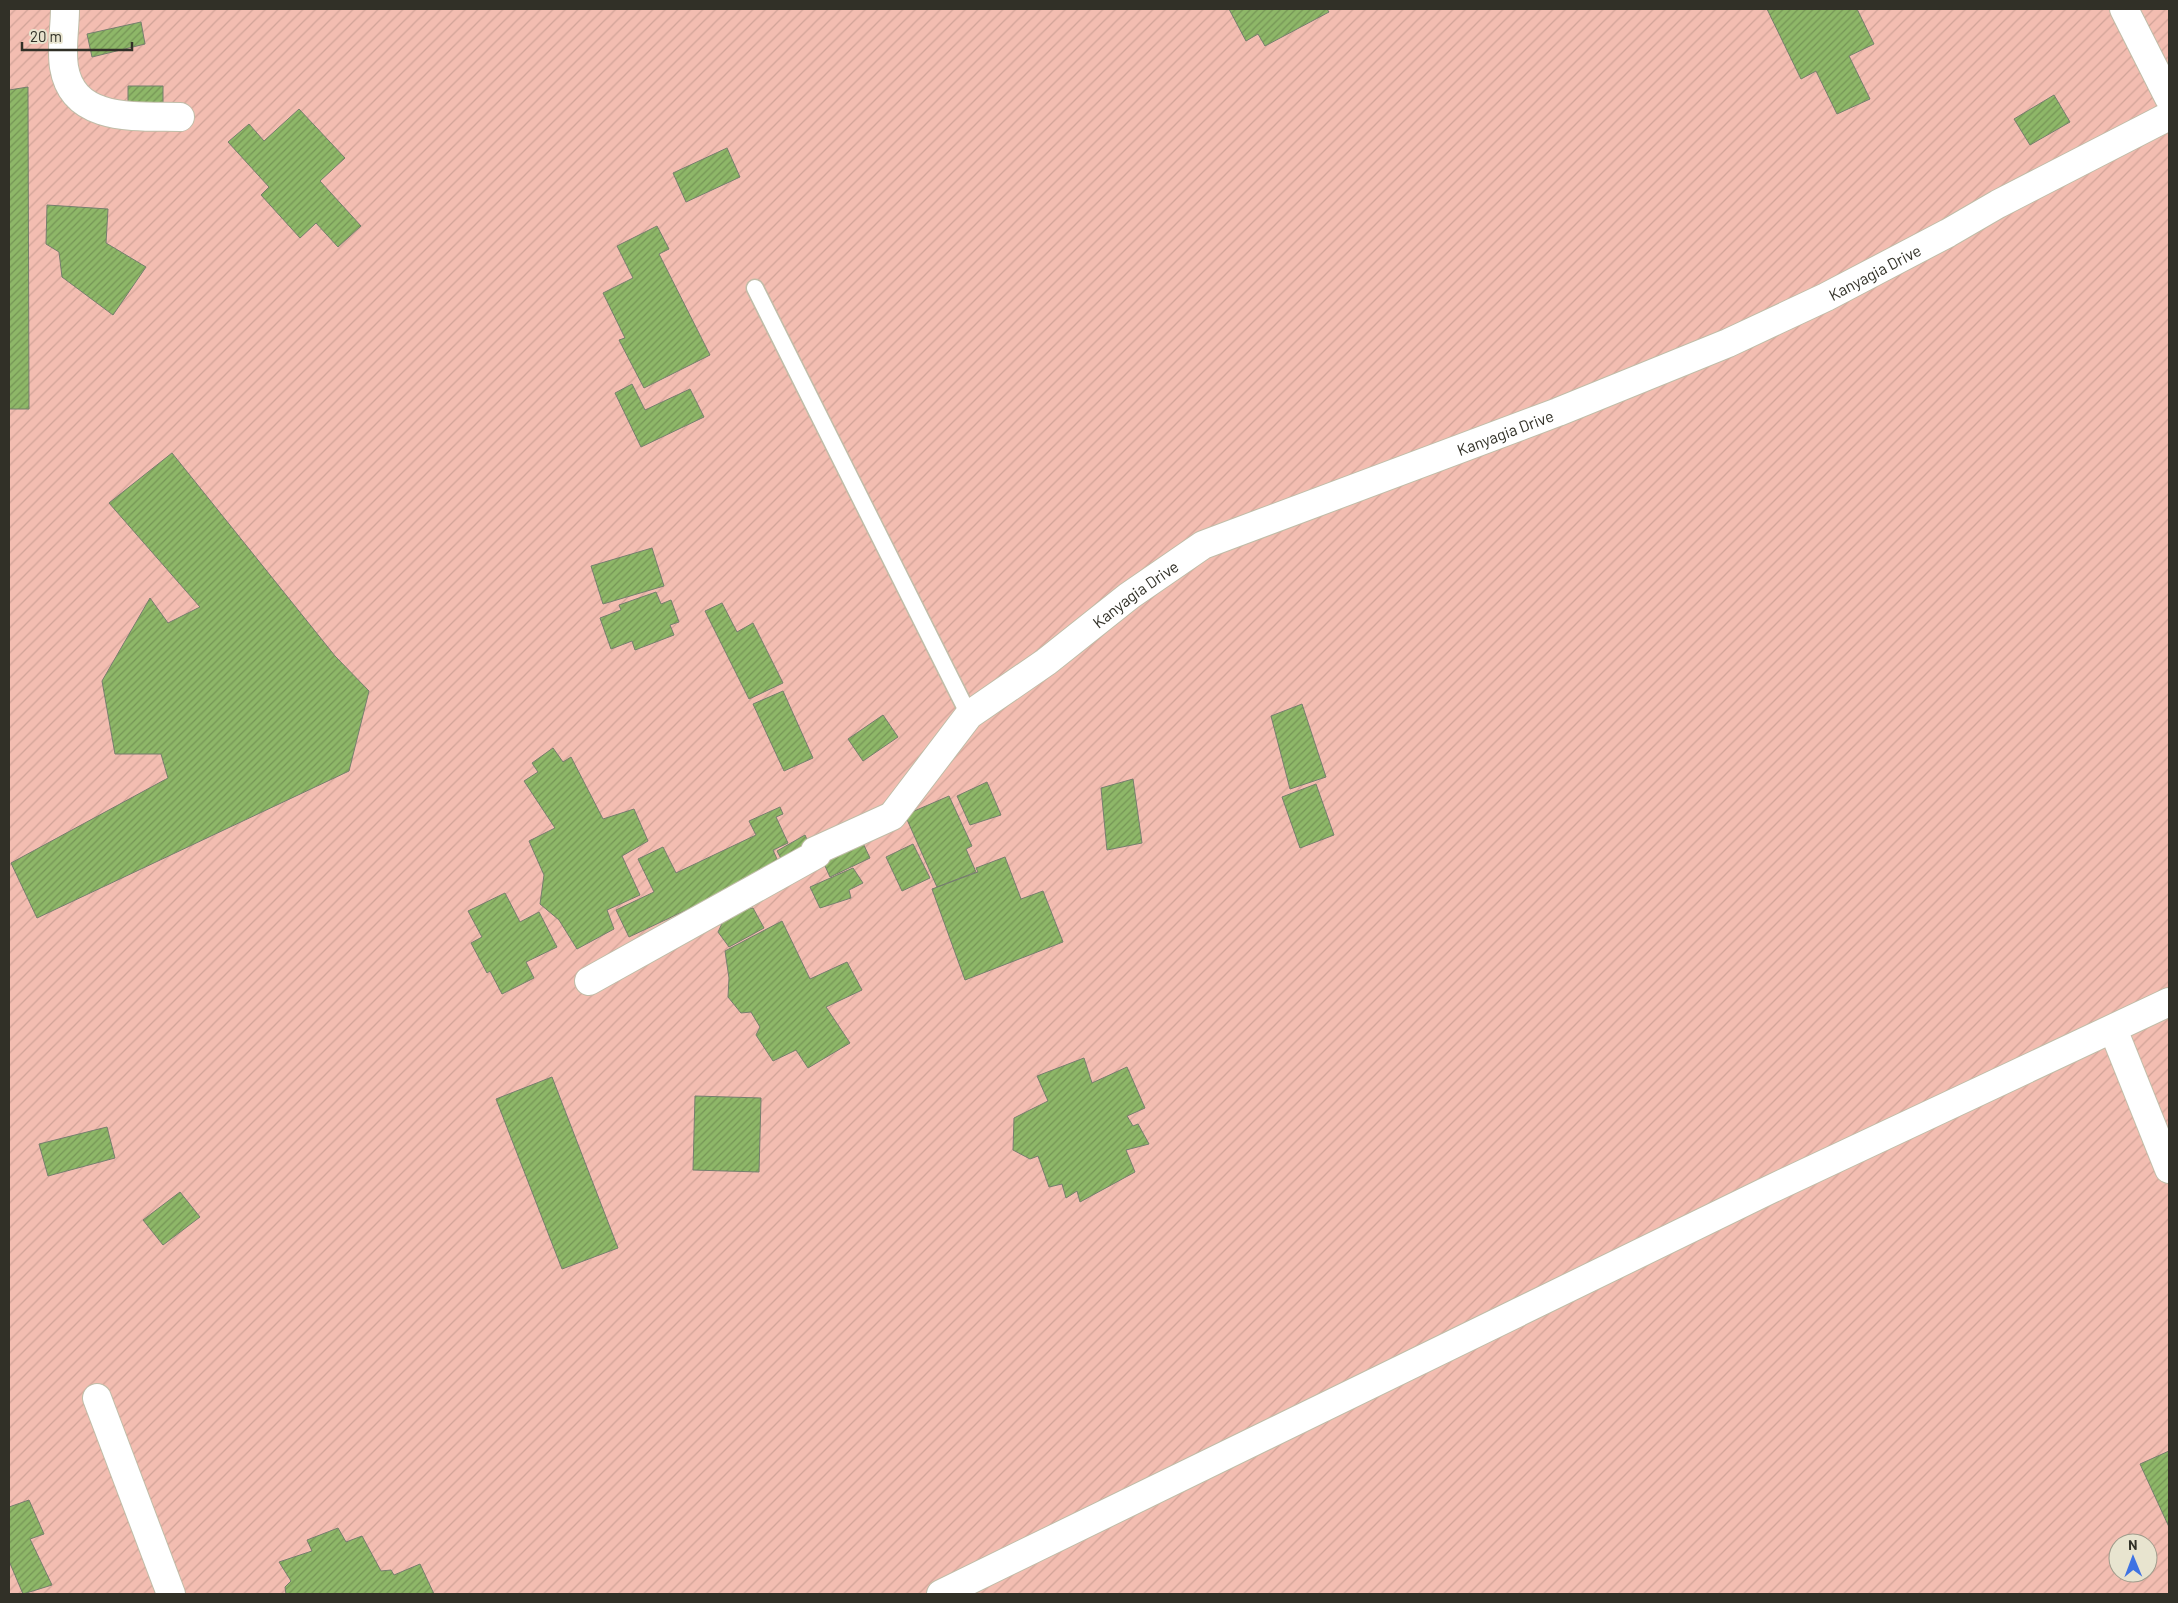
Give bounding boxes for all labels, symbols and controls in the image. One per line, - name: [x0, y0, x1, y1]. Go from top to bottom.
- scale bar: [22, 20, 132, 52]
- text: 20 m: [30, 27, 62, 45]
- street label: Kanyagia Drive: [1825, 240, 1924, 304]
- street label: Kanyagia Drive: [1454, 405, 1556, 459]
- street label: Kanyagia Drive: [1088, 556, 1181, 631]
- north arrow: [2108, 1533, 2158, 1583]
- text: N: [2128, 1536, 2138, 1553]

